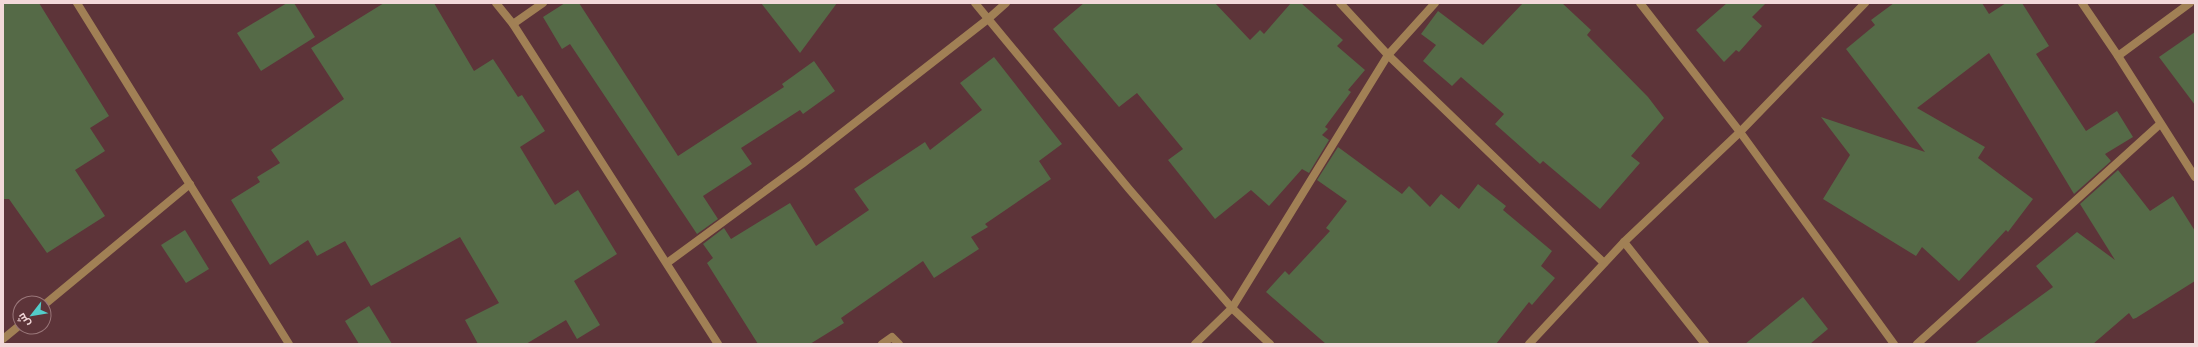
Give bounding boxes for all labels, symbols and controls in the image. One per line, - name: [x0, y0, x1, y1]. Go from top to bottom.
- north arrow: [12, 295, 52, 335]
- text: ش: [13, 309, 35, 330]

